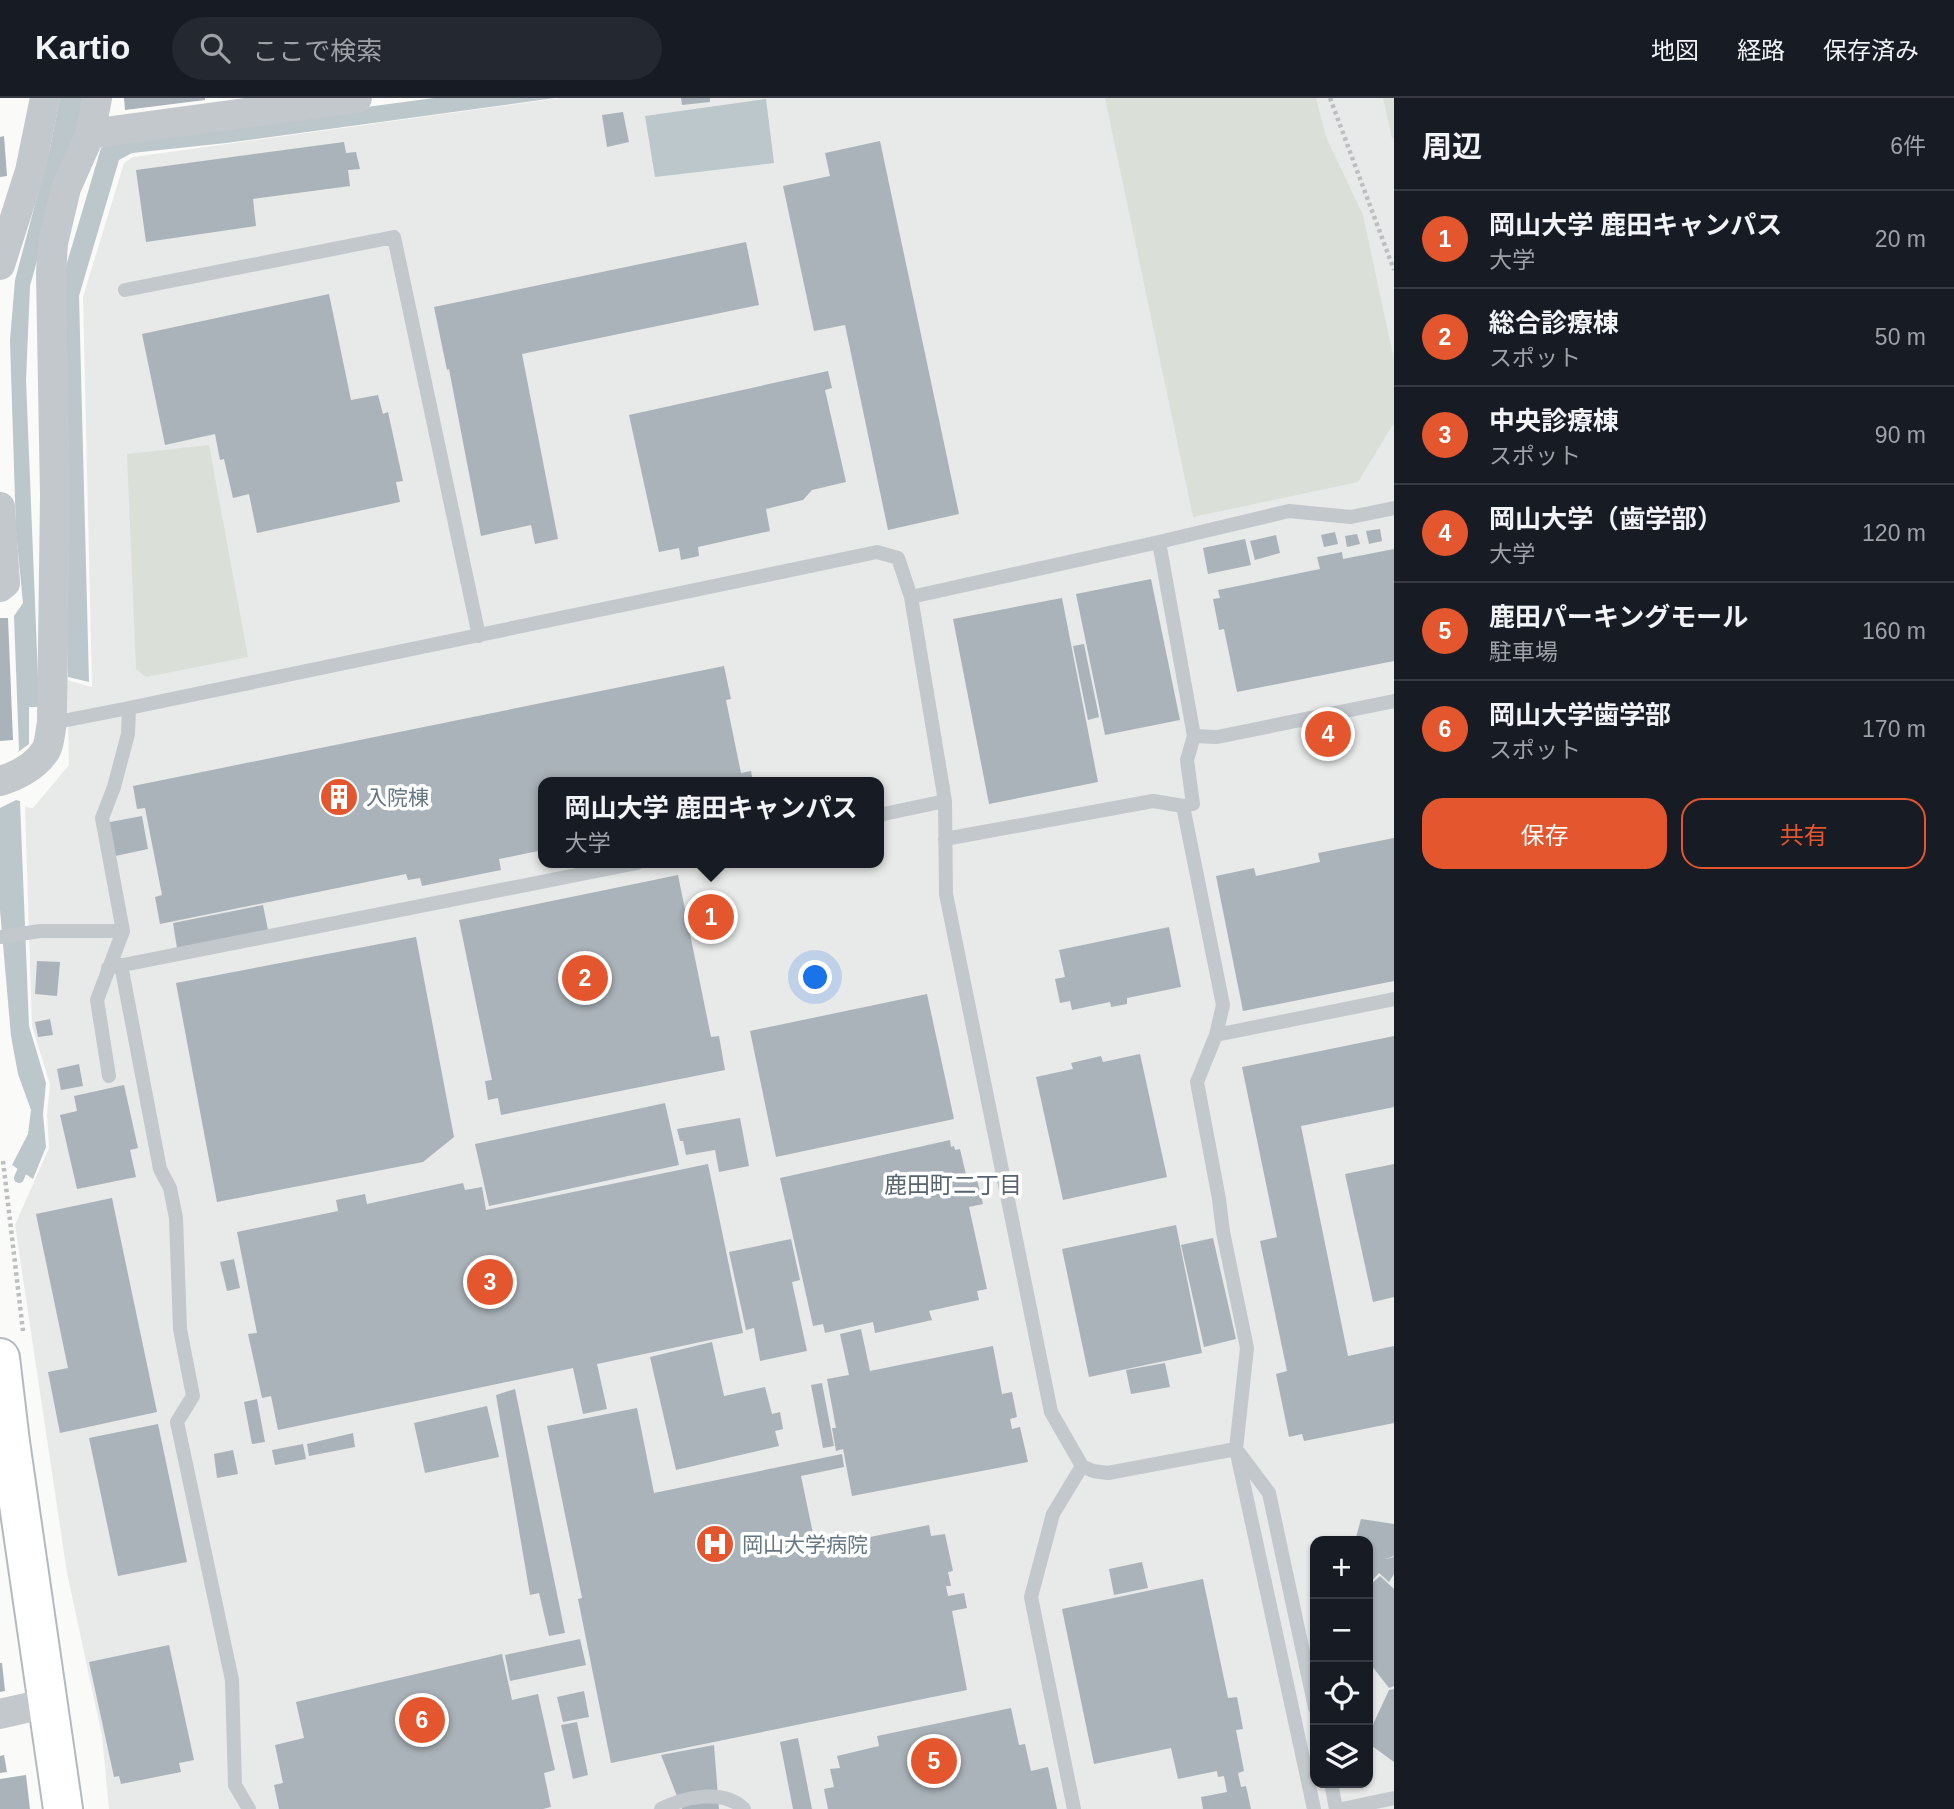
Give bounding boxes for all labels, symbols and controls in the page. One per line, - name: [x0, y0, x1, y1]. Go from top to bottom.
- search box: [172, 17, 662, 80]
- text: Kartio: [35, 29, 130, 66]
- icon: search: [196, 29, 234, 67]
- text: ここで検索: [252, 36, 382, 66]
- text: 地図: [1651, 37, 1699, 64]
- text: 経路: [1737, 37, 1785, 64]
- text: 保存済み: [1823, 37, 1919, 64]
- text: 周辺: [1422, 130, 1482, 163]
- text: 6件: [1890, 133, 1926, 159]
- text: 岡山大学 鹿田キャンパス: [1489, 210, 1782, 240]
- text: 1: [1439, 226, 1451, 252]
- text: 20 m: [1875, 226, 1926, 252]
- text: 大学: [1489, 247, 1535, 273]
- text: 総合診療棟: [1489, 308, 1619, 338]
- text: 2: [1439, 324, 1451, 350]
- text: 50 m: [1875, 324, 1926, 350]
- text: スポット: [1489, 345, 1581, 371]
- text: 中央診療棟: [1489, 406, 1619, 436]
- text: 3: [1439, 422, 1451, 448]
- text: 90 m: [1875, 422, 1926, 448]
- text: スポット: [1489, 443, 1581, 469]
- text: 岡山大学（歯学部）: [1489, 504, 1723, 534]
- text: 4: [1439, 520, 1451, 546]
- text: 120 m: [1862, 520, 1926, 546]
- text: 大学: [1489, 541, 1535, 567]
- text: 鹿田パーキングモール: [1489, 602, 1748, 632]
- text: 5: [1439, 618, 1451, 644]
- text: 160 m: [1862, 618, 1926, 644]
- text: 駐車場: [1489, 639, 1558, 665]
- text: 岡山大学歯学部: [1489, 700, 1671, 730]
- pin: 4: [1305, 708, 1351, 760]
- text: 6: [1439, 716, 1451, 742]
- text: 170 m: [1862, 716, 1926, 742]
- text: スポット: [1489, 737, 1581, 763]
- building icon: 入院棟: [318, 776, 360, 818]
- popup: [538, 777, 884, 868]
- place label: 入院棟: [366, 786, 429, 809]
- text: 岡山大学 鹿田キャンパス: [564, 793, 858, 823]
- button: 保存: [1422, 798, 1667, 869]
- button: 共有: [1681, 798, 1926, 869]
- text: 大学: [564, 830, 610, 856]
- pin: 1: [688, 891, 734, 943]
- pin: 2: [562, 952, 608, 1004]
- your location: [798, 960, 832, 994]
- district label: 鹿田町二丁目: [884, 1172, 1022, 1198]
- pin: 3: [467, 1256, 513, 1308]
- hospital icon: 岡山大学病院: [694, 1523, 736, 1565]
- place label: 岡山大学病院: [742, 1533, 868, 1556]
- map controls: [1310, 1536, 1373, 1788]
- button: +: [1310, 1536, 1373, 1599]
- button: −: [1310, 1599, 1373, 1662]
- button: locate: [1310, 1662, 1373, 1725]
- pin: 6: [399, 1694, 445, 1746]
- button: layers: [1310, 1725, 1373, 1788]
- pin: 5: [911, 1735, 957, 1787]

